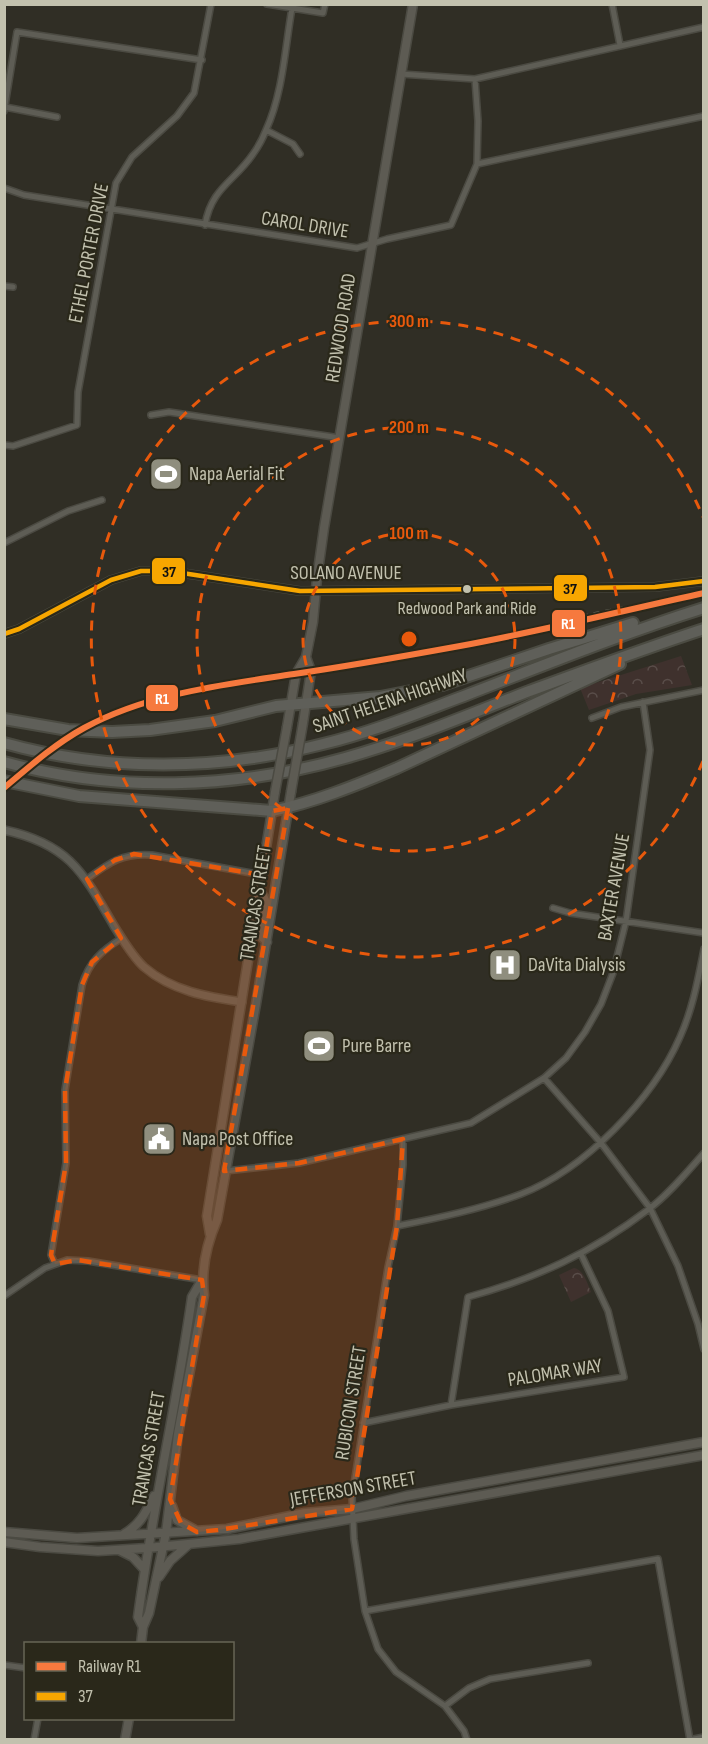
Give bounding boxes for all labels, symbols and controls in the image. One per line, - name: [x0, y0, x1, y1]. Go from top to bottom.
- street label: ETHEL PORTER DRIVE: [64, 181, 114, 325]
- street label: CAROL DRIVE: [260, 206, 350, 244]
- street label: REDWOOD ROAD: [321, 272, 361, 384]
- text: 300 m: [389, 311, 429, 332]
- text: 200 m: [389, 417, 429, 438]
- sports icon: Napa Aerial Fit: [148, 456, 184, 492]
- place label: Napa Aerial Fit: [189, 462, 285, 486]
- text: 100 m: [390, 523, 429, 544]
- line badge: 37: [151, 557, 186, 585]
- street label: SOLANO AVENUE: [290, 561, 402, 585]
- text: 37: [162, 563, 176, 582]
- line badge: 37: [553, 574, 588, 602]
- text: 37: [563, 580, 577, 599]
- marker: Redwood Park and Ride: [461, 583, 473, 595]
- place label: Redwood Park and Ride: [398, 598, 536, 619]
- line badge: R1: [551, 609, 586, 638]
- text: R1: [561, 615, 576, 634]
- centre of rings: [399, 629, 419, 649]
- street label: SAINT HELENA HIGHWAY: [310, 663, 471, 739]
- line badge: R1: [145, 684, 179, 712]
- text: R1: [155, 690, 170, 709]
- street label: BAXTER AVENUE: [593, 832, 635, 942]
- street label: TRANCAS STREET: [235, 844, 277, 962]
- hospital icon: DaVita Dialysis: [487, 947, 523, 983]
- place label: DaVita Dialysis: [528, 953, 626, 977]
- sports icon: Pure Barre: [301, 1028, 337, 1064]
- place label: Pure Barre: [342, 1034, 411, 1058]
- public building icon: Napa Post Office: [141, 1121, 177, 1157]
- place label: Napa Post Office: [182, 1127, 293, 1151]
- street label: RUBICON STREET: [330, 1344, 372, 1462]
- street label: PALOMAR WAY: [506, 1354, 604, 1392]
- street label: TRANCAS STREET: [127, 1390, 171, 1508]
- street label: JEFFERSON STREET: [287, 1466, 418, 1512]
- legend: [24, 1642, 234, 1720]
- text: Railway R1: [78, 1656, 142, 1677]
- text: 37: [78, 1686, 94, 1707]

